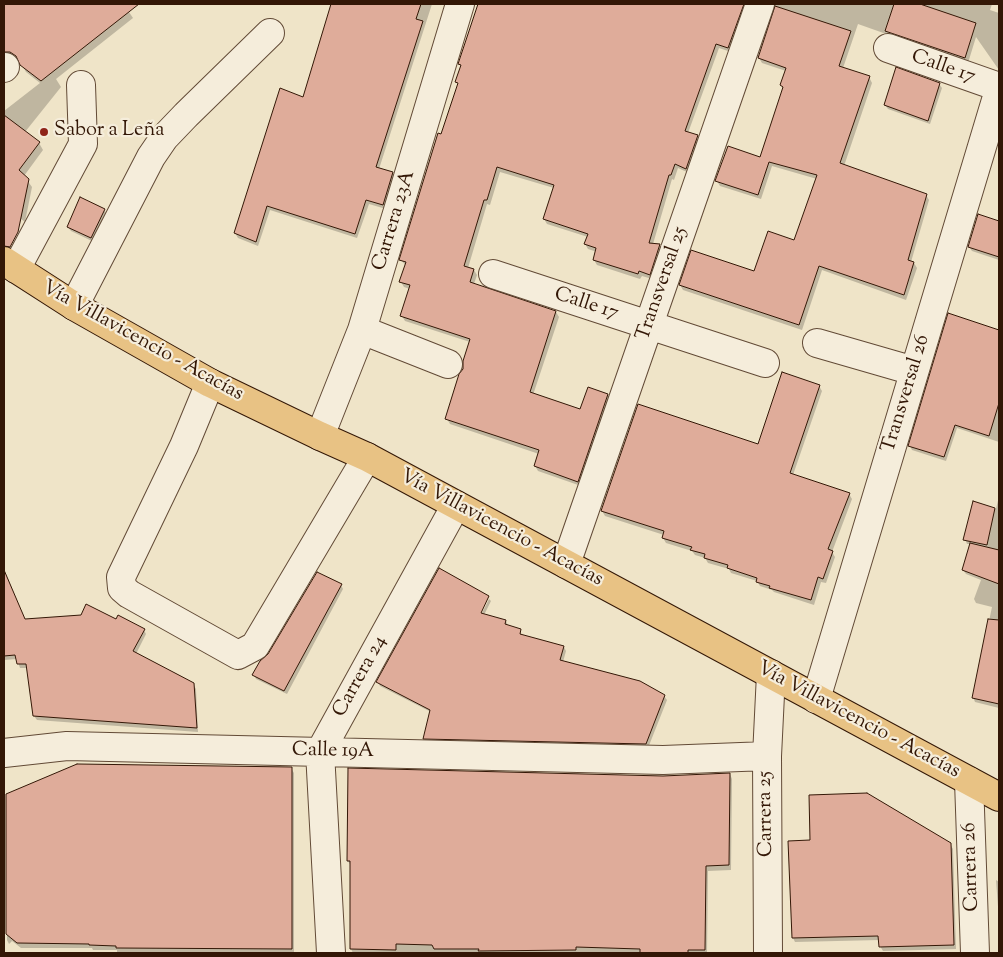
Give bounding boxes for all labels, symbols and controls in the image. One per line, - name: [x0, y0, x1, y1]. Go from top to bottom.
- street label: Calle 17: [908, 46, 978, 90]
- place label: Sabor a Leña: [54, 120, 164, 144]
- marker: Sabor a Leña: [38, 126, 50, 138]
- street label: Carrera 23A: [368, 168, 422, 274]
- street label: Transversal 25: [632, 224, 694, 344]
- street label: Vía Villavicencio - Acacías: [37, 277, 247, 407]
- street label: Calle 17: [551, 283, 621, 327]
- street label: Transversal 26: [878, 332, 936, 456]
- street label: Vía Villavicencio - Acacías: [395, 465, 607, 593]
- street label: Carrera 24: [329, 632, 393, 722]
- street label: Vía Villavicencio - Acacías: [752, 657, 964, 785]
- street label: Calle 19A: [292, 739, 374, 765]
- street label: Carrera 25: [754, 771, 780, 857]
- street label: Carrera 26: [958, 822, 986, 912]

